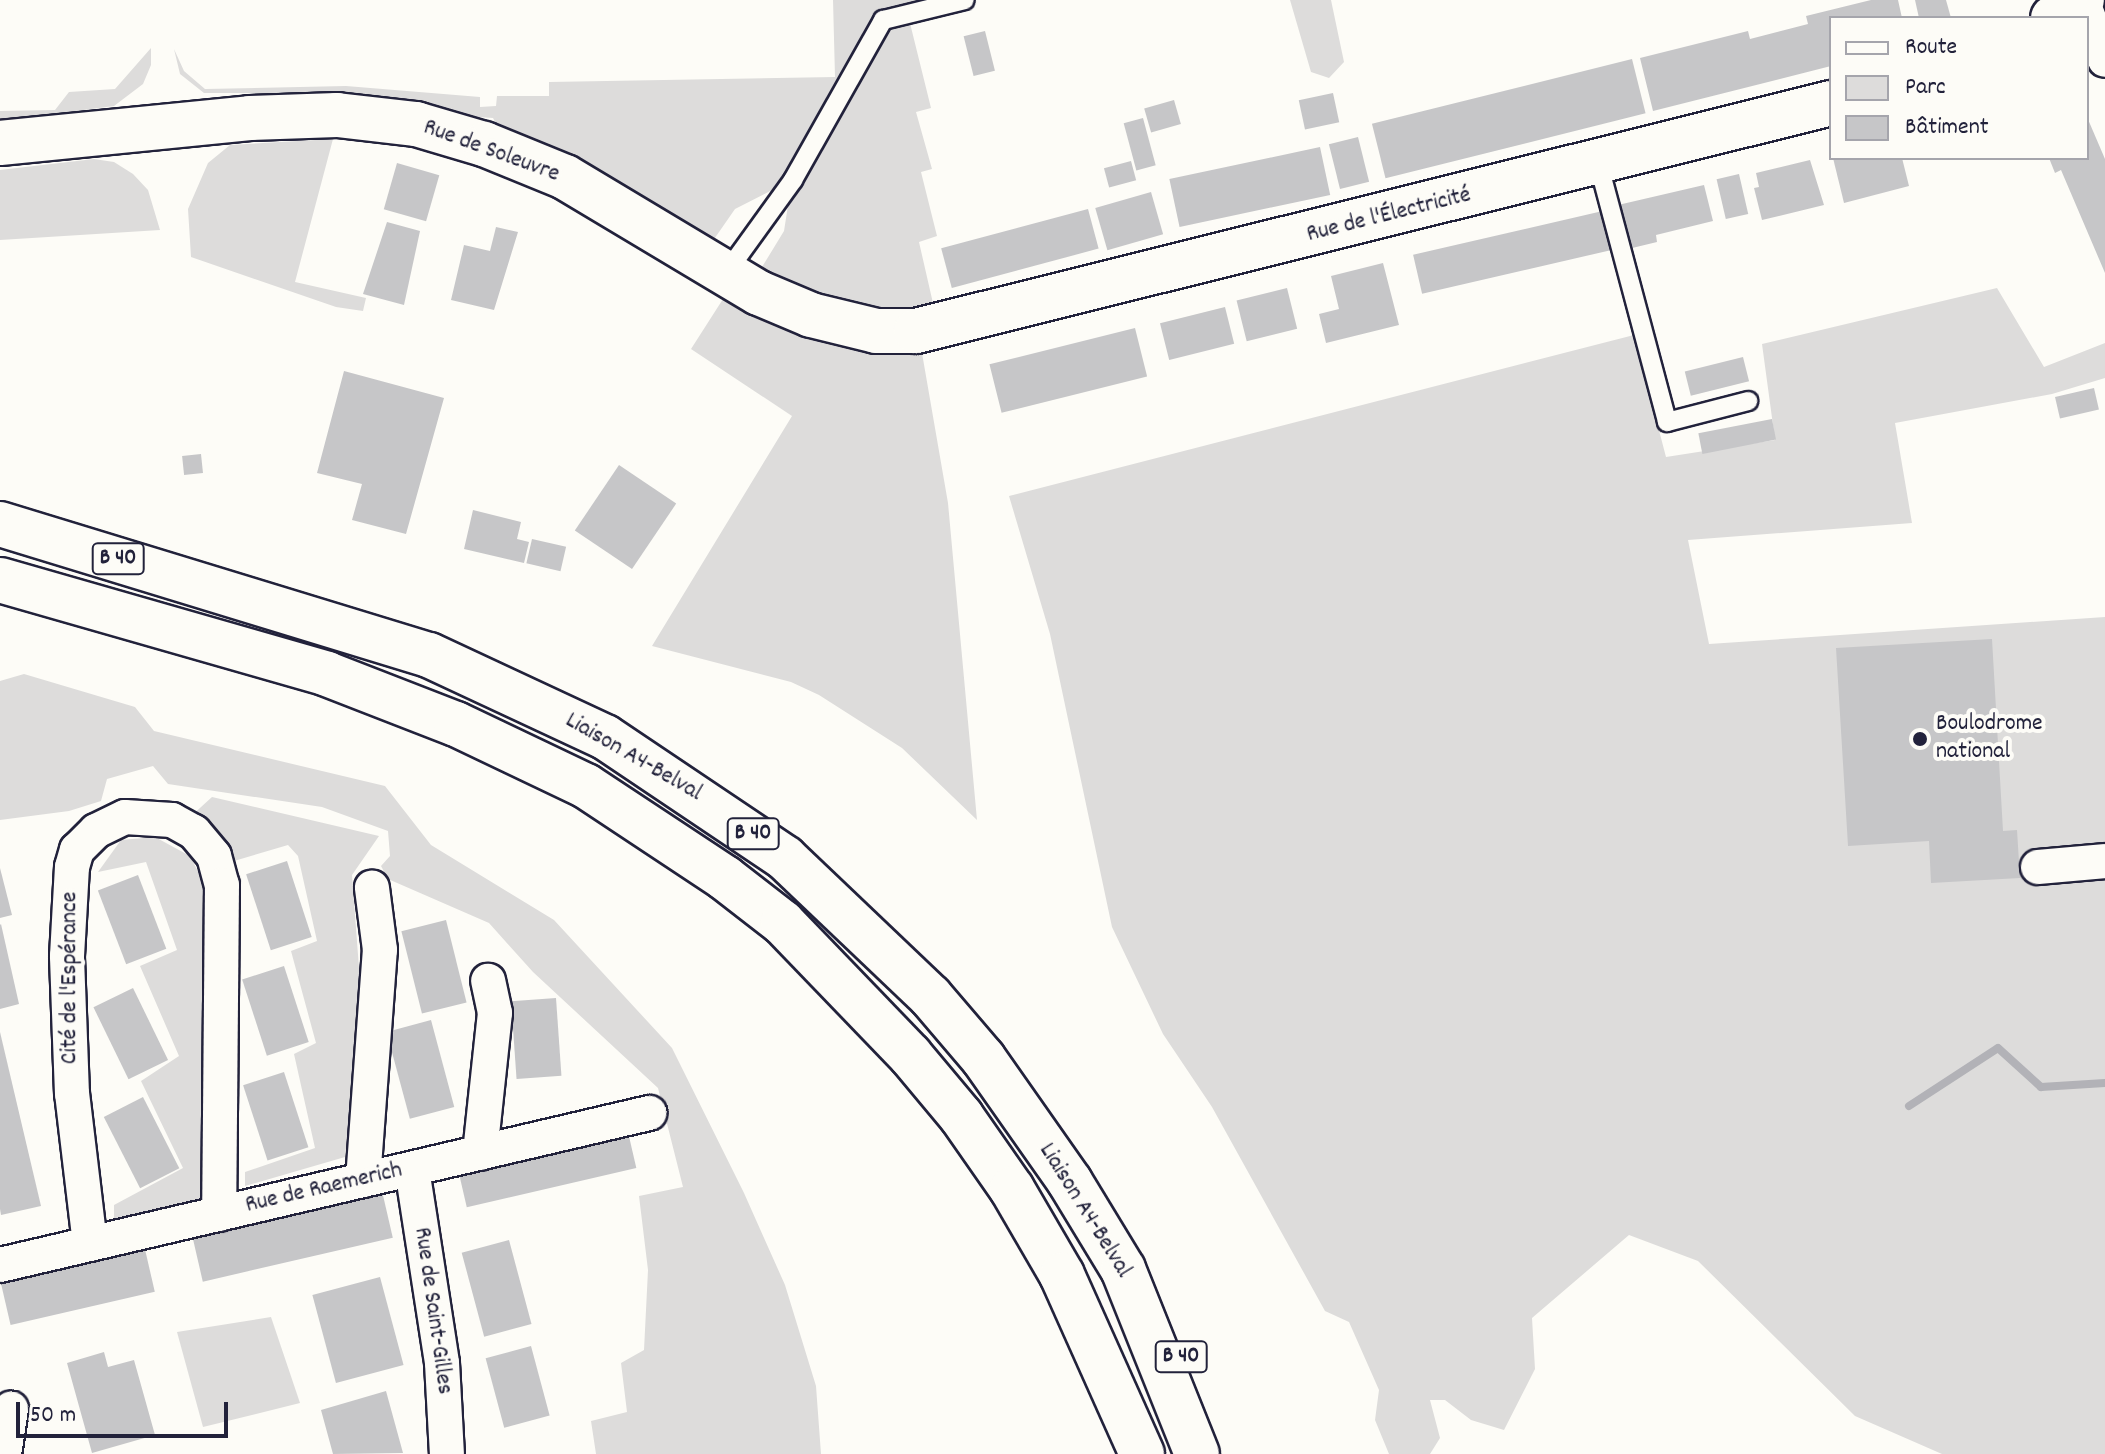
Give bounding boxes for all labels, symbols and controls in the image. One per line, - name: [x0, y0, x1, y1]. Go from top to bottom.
- legend: [1829, 16, 2089, 160]
- text: Route: [1905, 31, 1957, 65]
- text: Parc: [1905, 71, 1946, 105]
- text: Bâtiment: [1905, 111, 1989, 145]
- street label: Rue de Soleuvre: [419, 114, 563, 190]
- street label: Rue de l'Électricité: [1304, 182, 1474, 250]
- road number: B 40: [90, 541, 146, 577]
- street label: Liaison A4-Belval: [559, 707, 707, 809]
- place label: Boulodrome national: [1936, 711, 2043, 767]
- marker: Boulodrome national: [1911, 730, 1929, 748]
- road number: B 40: [725, 816, 781, 852]
- street label: Cité de l'Espérance: [57, 892, 85, 1064]
- street label: Liaison A4-Belval: [1031, 1138, 1137, 1284]
- street label: Rue de Raemerich: [243, 1157, 405, 1221]
- street label: Rue de Saint-Gilles: [406, 1226, 458, 1396]
- road number: B 40: [1153, 1339, 1209, 1375]
- scale bar: [20, 1386, 232, 1436]
- text: 50 m: [30, 1399, 76, 1433]

